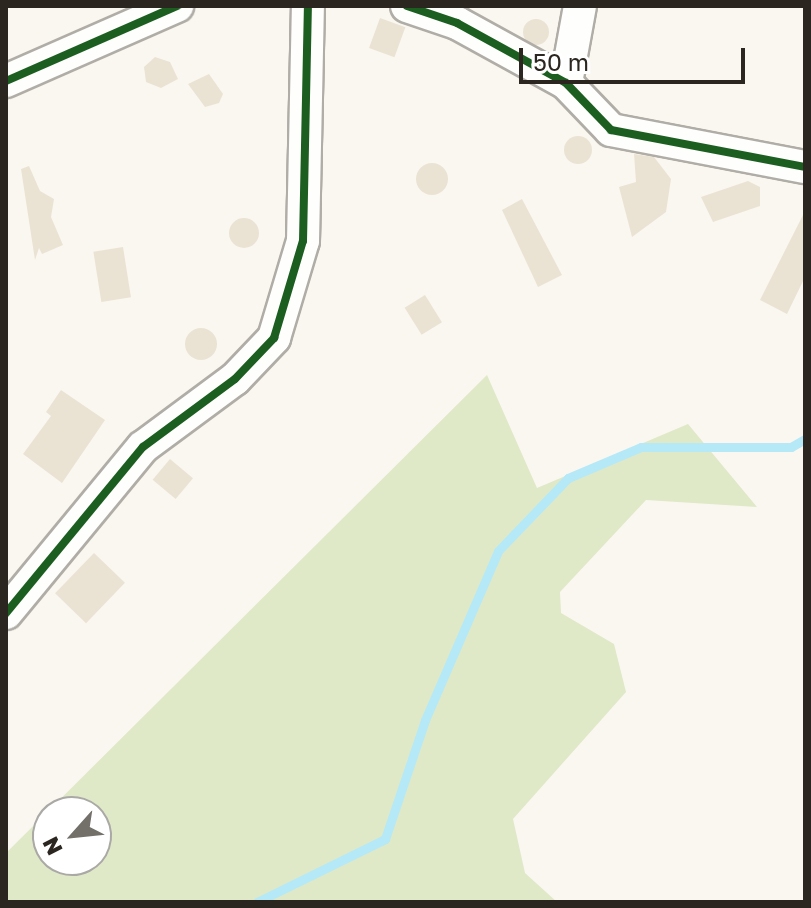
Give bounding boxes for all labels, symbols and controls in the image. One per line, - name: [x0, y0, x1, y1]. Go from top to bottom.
- scale bar: [523, 32, 749, 82]
- text: 50 m: [533, 47, 589, 76]
- north arrow: [32, 796, 112, 876]
- text: N: [36, 833, 68, 860]

